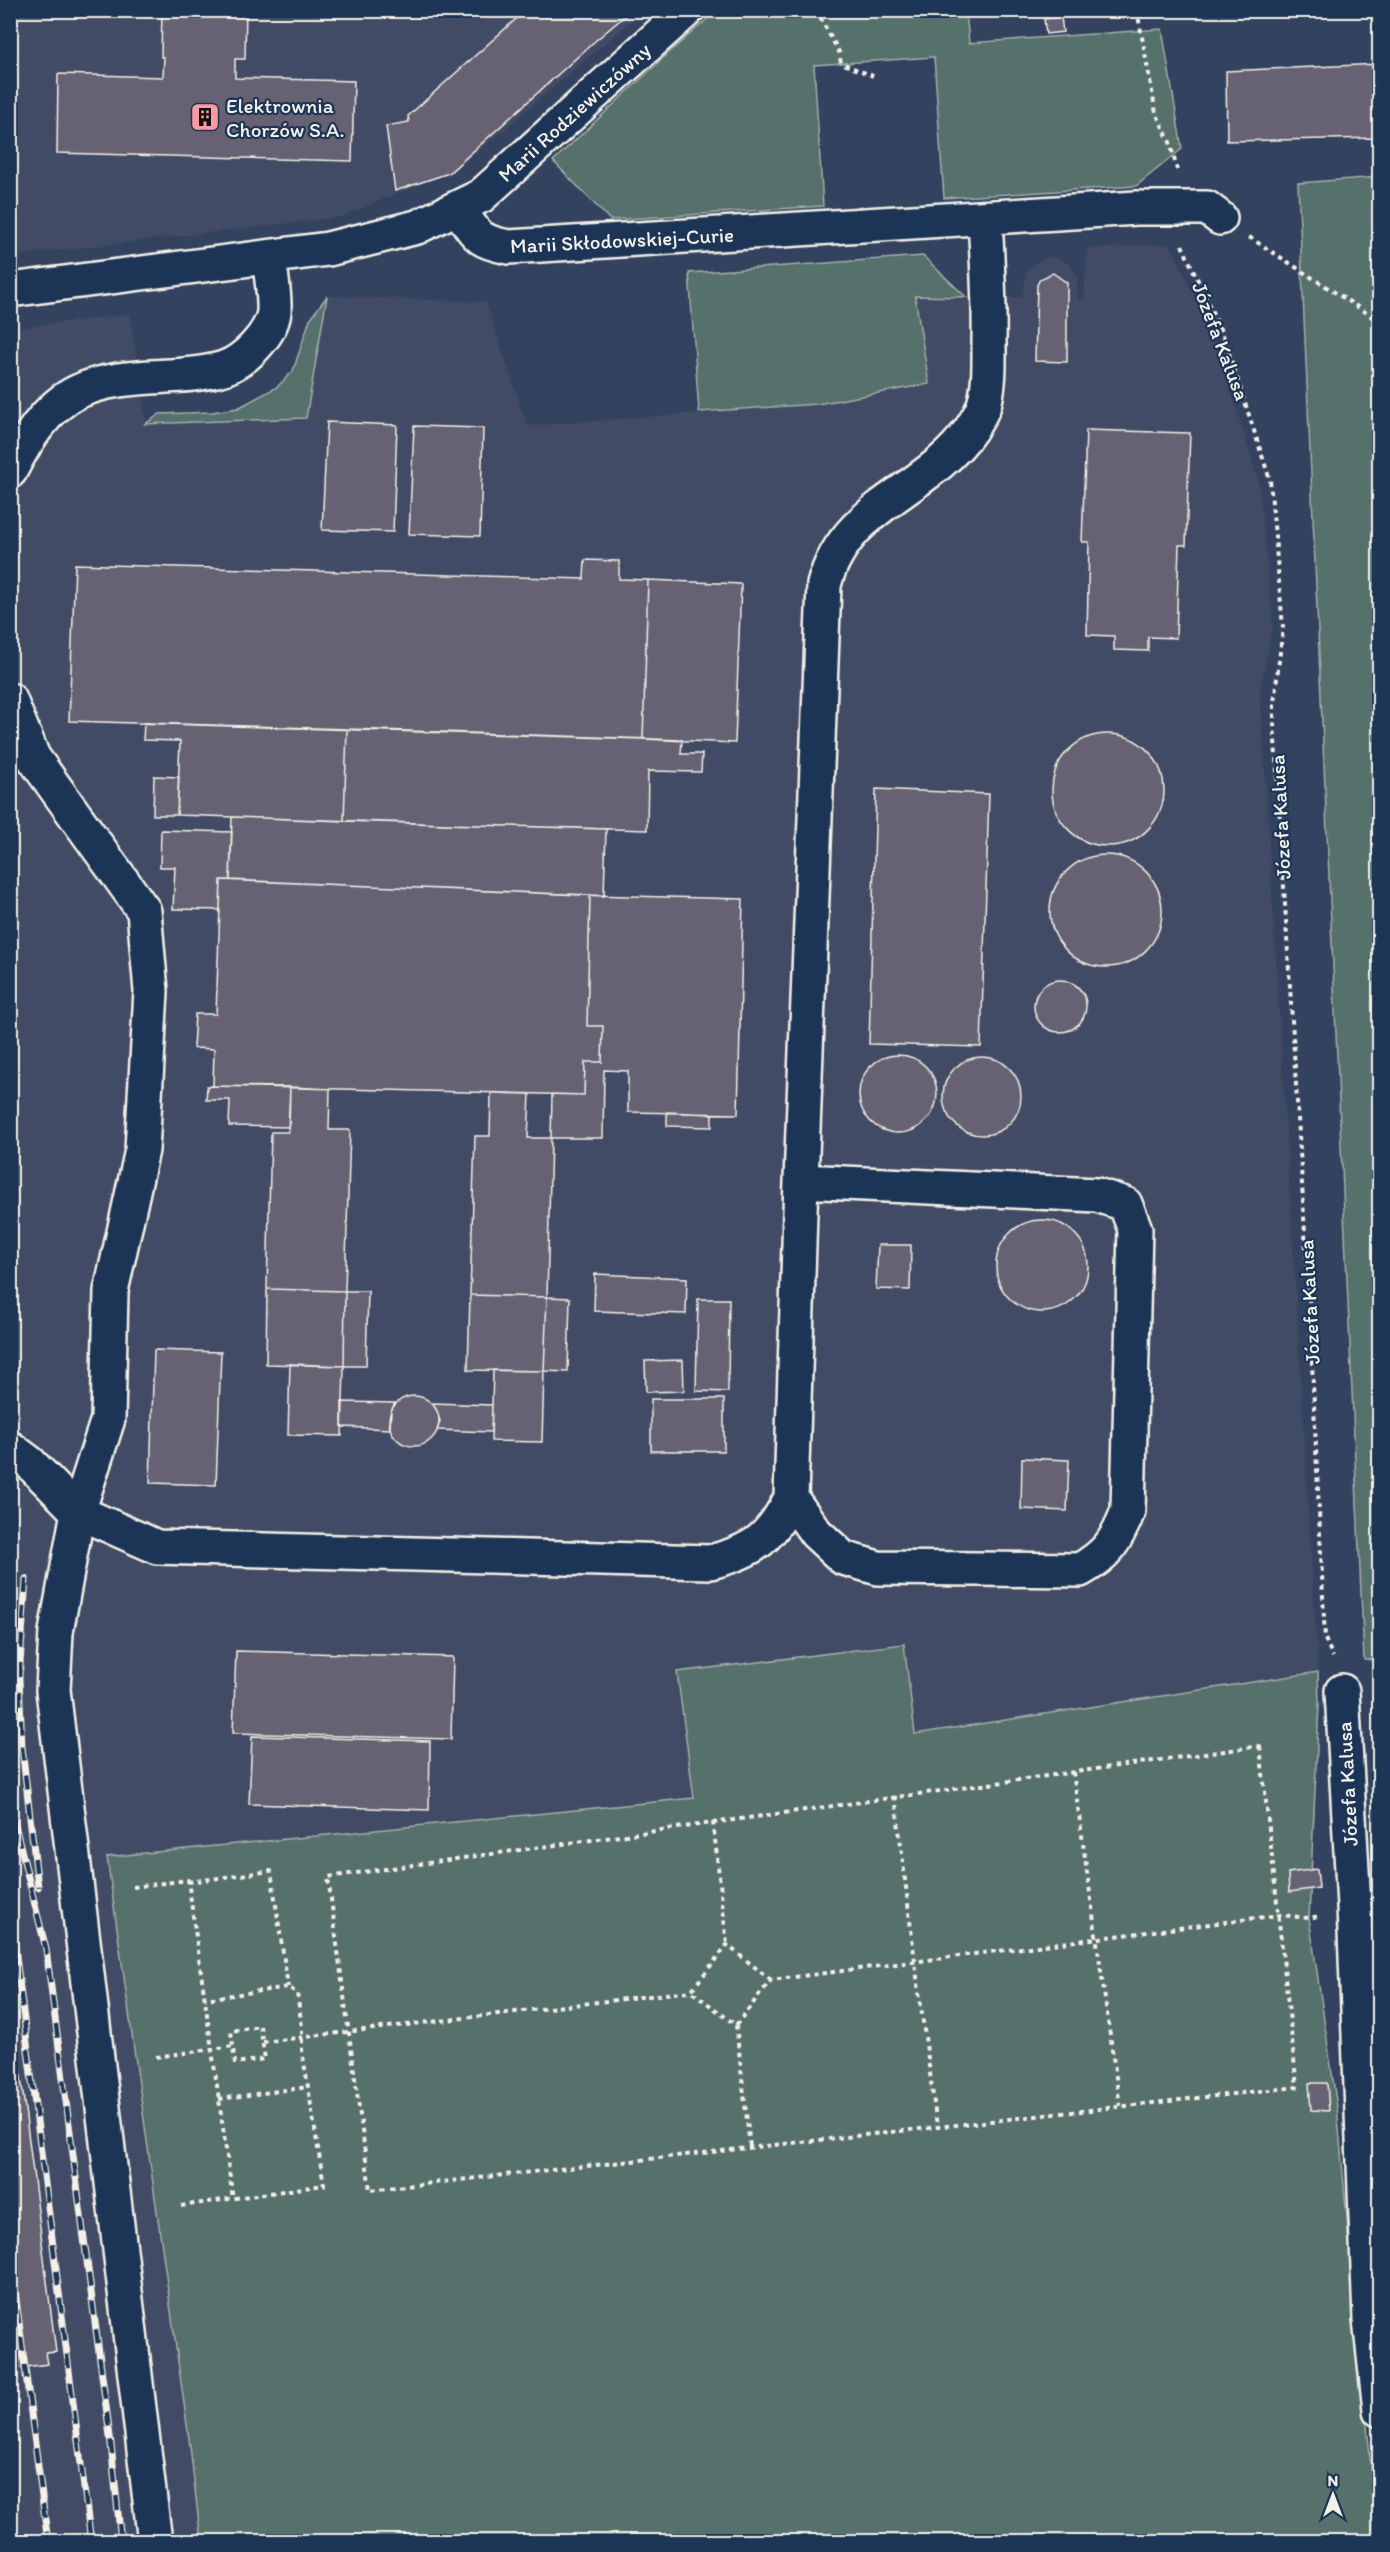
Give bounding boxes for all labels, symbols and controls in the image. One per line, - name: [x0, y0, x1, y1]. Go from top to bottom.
- street label: Marii Rodziewiczówny: [493, 37, 655, 187]
- place label: Elektrownia Chorzów S.A.: [226, 93, 345, 142]
- building icon: Elektrownia Chorzów S.A.: [189, 101, 221, 133]
- street label: Marii Skłodowskiej-Curie: [509, 222, 735, 258]
- street label: Józefa Kalusa: [1187, 278, 1255, 404]
- street label: Józefa Kalusa: [1264, 754, 1296, 880]
- street label: Józefa Kalusa: [1293, 1239, 1325, 1365]
- street label: Józefa Kalusa: [1331, 1721, 1363, 1847]
- north arrow: [1303, 2465, 1363, 2525]
- text: N: [1328, 2471, 1338, 2490]

